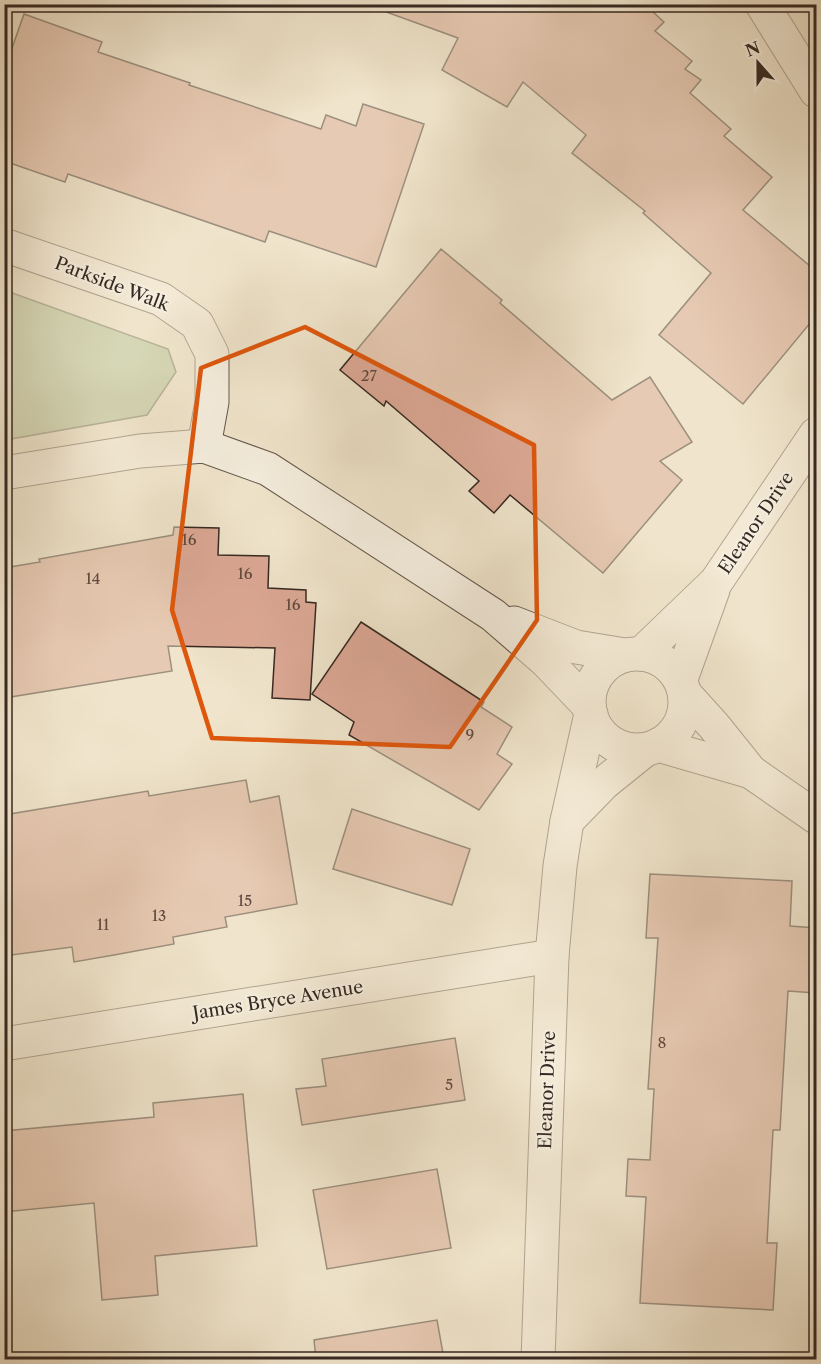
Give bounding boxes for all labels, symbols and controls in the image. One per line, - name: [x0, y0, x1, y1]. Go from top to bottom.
- north arrow: [728, 33, 788, 93]
- text: N: [743, 37, 763, 61]
- street label: Parkside Walk: [52, 252, 174, 317]
- house number: 27: [361, 366, 378, 385]
- street label: Eleanor Drive: [714, 468, 798, 578]
- house number: 16: [181, 530, 197, 549]
- house number: 16: [237, 564, 253, 583]
- house number: 14: [86, 569, 100, 588]
- house number: 16: [285, 595, 301, 614]
- house number: 9: [466, 725, 474, 744]
- house number: 15: [238, 891, 252, 910]
- house number: 13: [152, 906, 166, 925]
- house number: 11: [97, 915, 110, 934]
- street label: James Bryce Avenue: [188, 976, 365, 1025]
- street label: Eleanor Drive: [534, 1030, 560, 1150]
- house number: 8: [658, 1033, 667, 1052]
- house number: 5: [445, 1075, 453, 1094]

